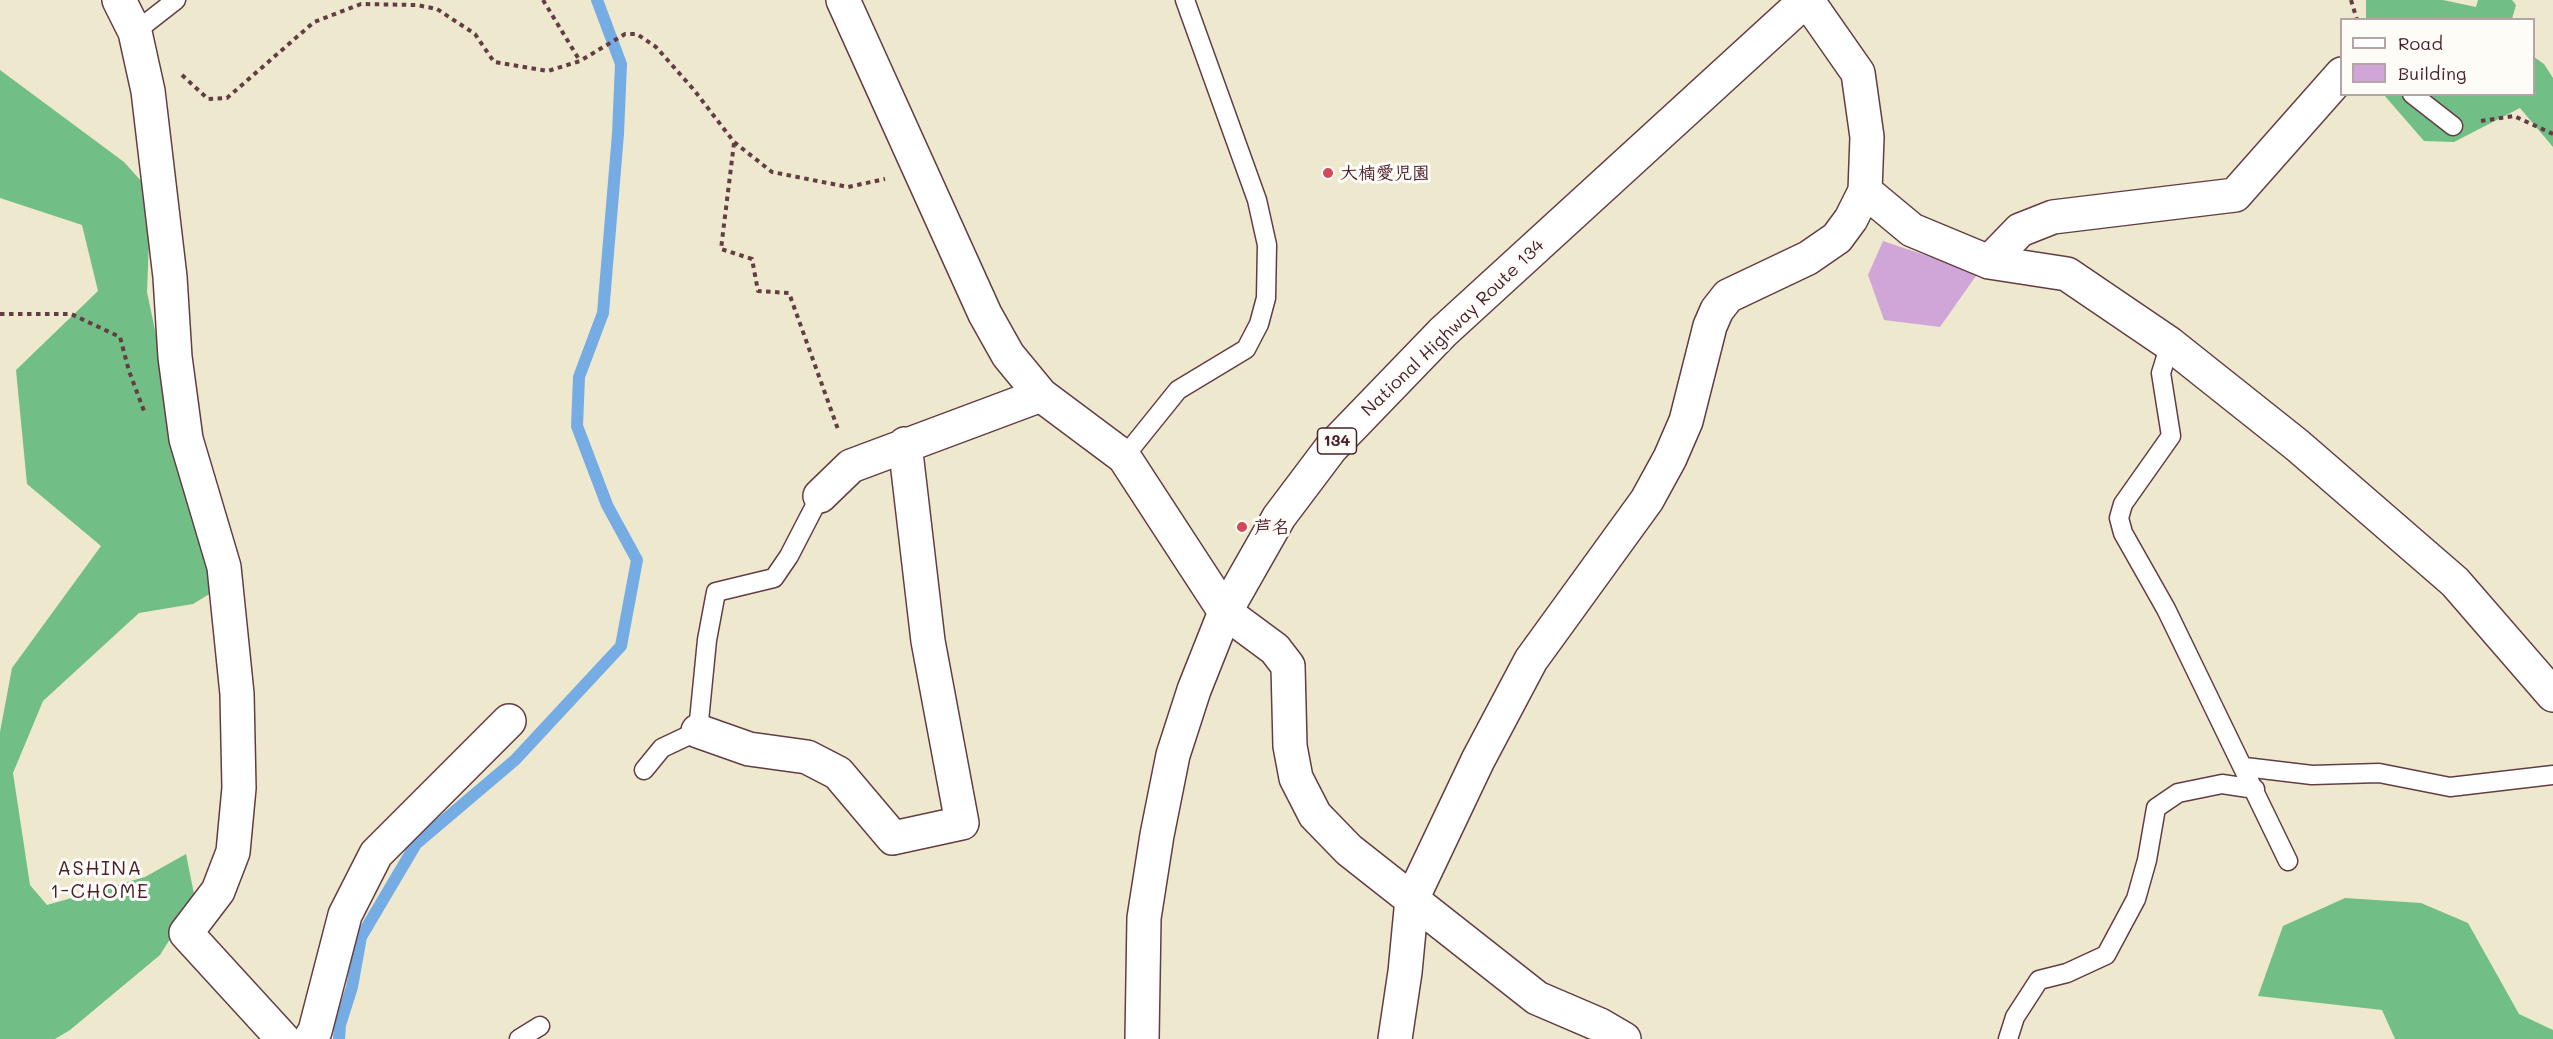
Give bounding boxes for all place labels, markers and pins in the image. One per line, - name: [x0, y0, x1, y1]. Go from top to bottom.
- place label: 大楠愛児園: [1340, 162, 1430, 184]
- marker: 大楠愛児園: [1321, 166, 1335, 180]
- place label: 芦名: [1254, 516, 1290, 538]
- marker: 芦名: [1235, 520, 1249, 534]

